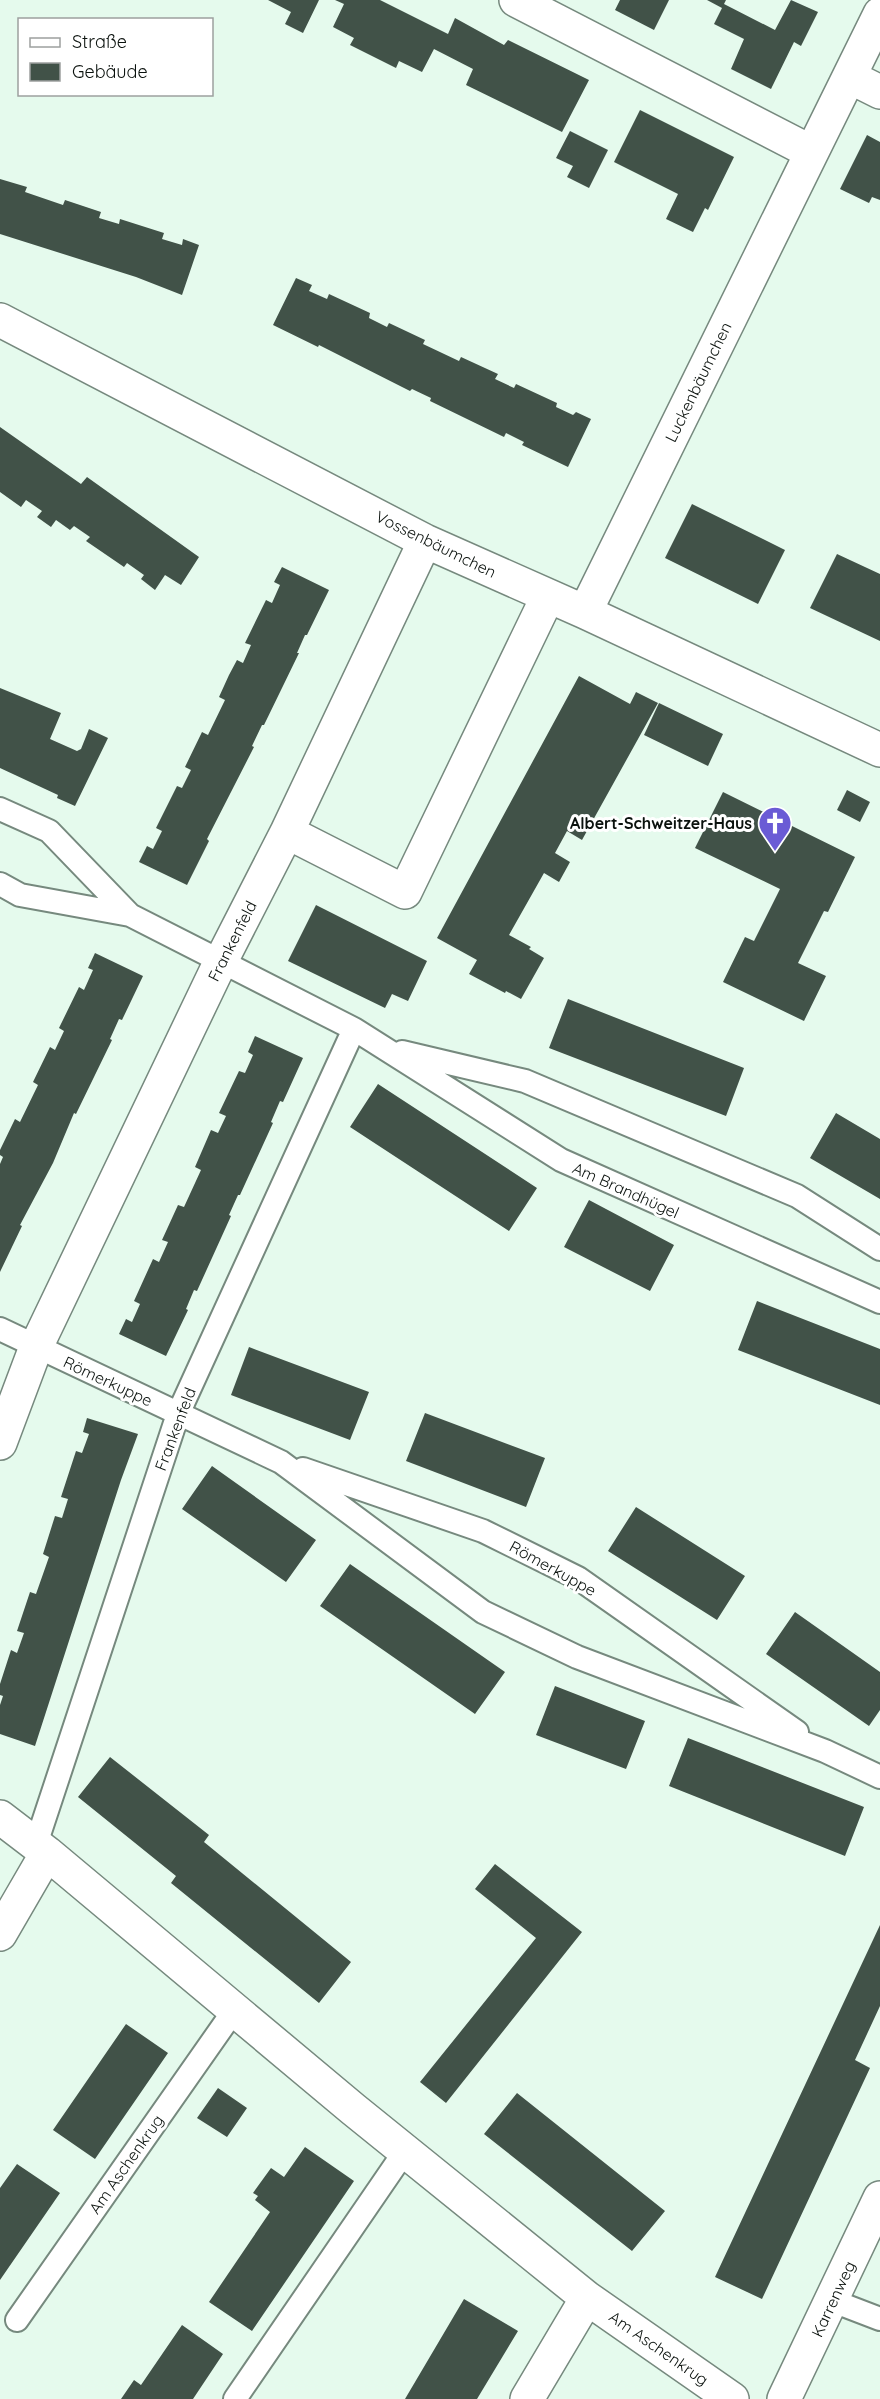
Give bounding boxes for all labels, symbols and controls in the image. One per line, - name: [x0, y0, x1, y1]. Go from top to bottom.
- legend: [18, 18, 213, 96]
- text: Straße: [72, 30, 127, 53]
- text: Gebäude: [72, 60, 148, 83]
- street label: Luckenbäumchen: [660, 319, 736, 445]
- street label: Vossenbäumchen: [372, 506, 500, 582]
- church icon: Albert-Schweitzer-Haus: [757, 805, 793, 852]
- place label: Albert-Schweitzer-Haus: [570, 813, 752, 833]
- street label: Frankenfeld: [203, 897, 261, 985]
- street label: Am Brandhügel: [570, 1158, 682, 1222]
- street label: Römerkuppe: [60, 1352, 156, 1410]
- street label: Frankenfeld: [150, 1384, 200, 1474]
- street label: Römerkuppe: [506, 1536, 600, 1600]
- street label: Am Aschenkrug: [84, 2111, 168, 2217]
- street label: Karrenweg: [807, 2258, 859, 2340]
- street label: Am Aschenkrug: [606, 2306, 712, 2390]

